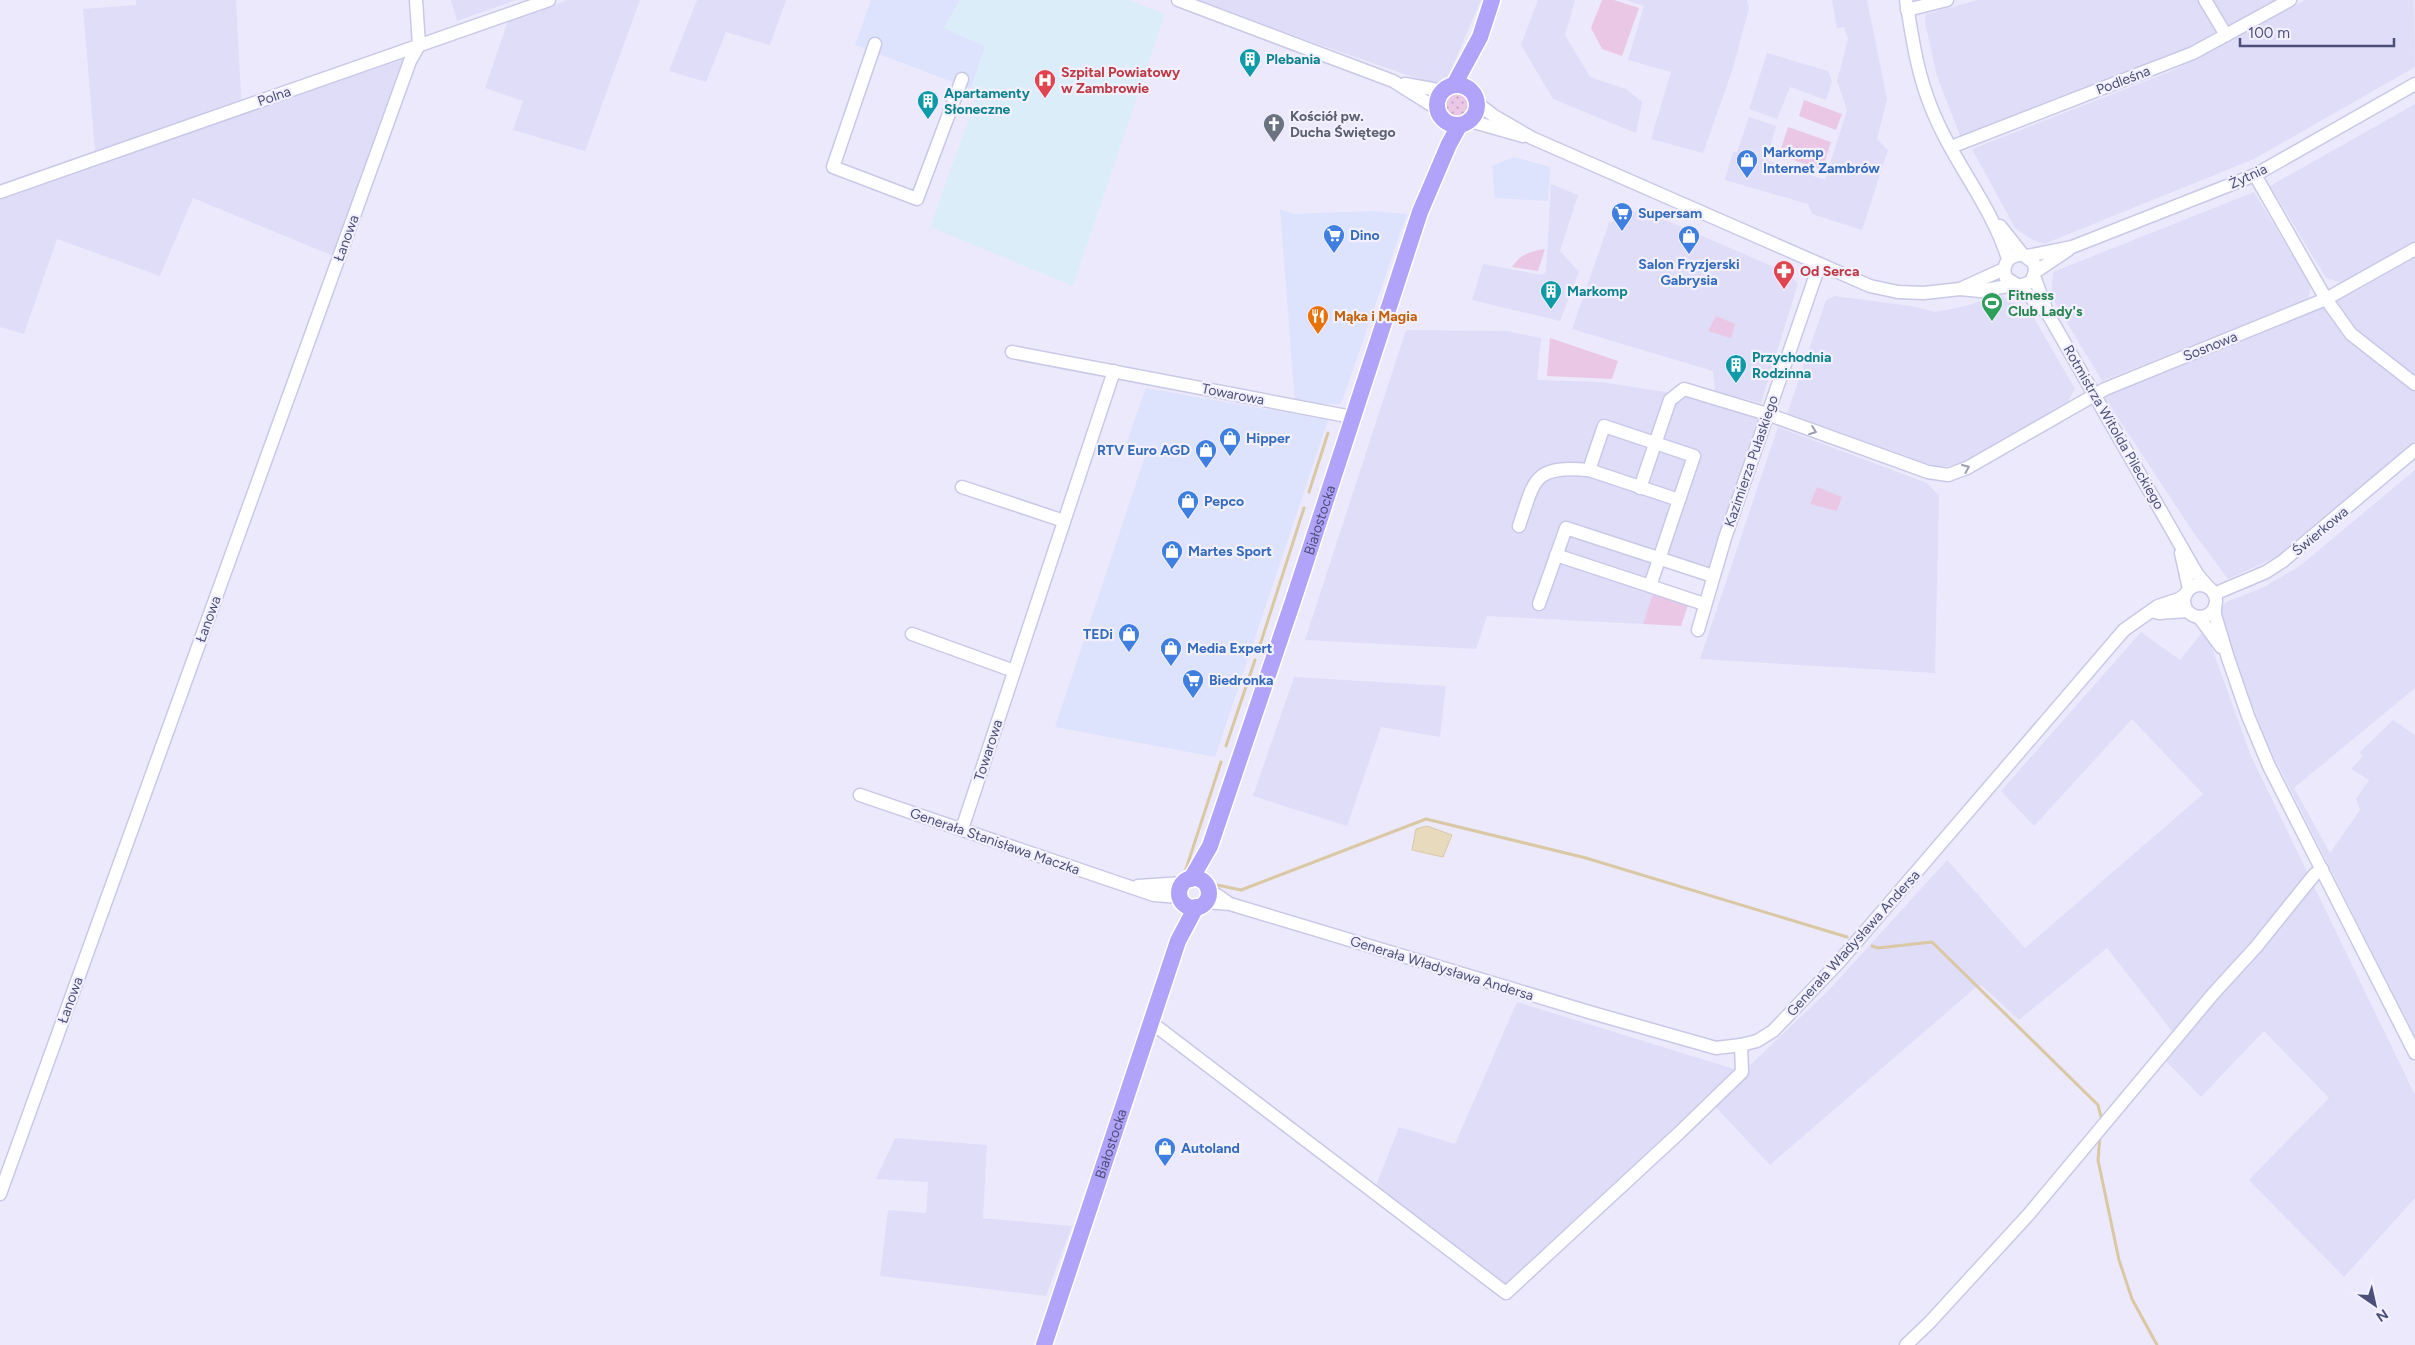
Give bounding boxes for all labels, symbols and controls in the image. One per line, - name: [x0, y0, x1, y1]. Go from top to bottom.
- scale bar: [2240, 15, 2394, 47]
- text: 100 m: [2248, 24, 2290, 42]
- building icon: Plebania: [1238, 47, 1262, 78]
- place label: Plebania: [1266, 51, 1321, 68]
- street label: Podleśna: [2094, 62, 2153, 99]
- place label: Szpital Powiatowy w Zambrowie: [1061, 64, 1181, 97]
- hospital icon: Szpital Powiatowy w Zambrowie: [1033, 68, 1057, 99]
- street label: Polna: [255, 83, 293, 110]
- place label: Apartamenty Słoneczne: [944, 85, 1031, 118]
- building icon: Apartamenty Słoneczne: [916, 89, 940, 120]
- place label: Kościół pw. Ducha Świętego: [1290, 108, 1396, 141]
- church icon: Kościół pw. Ducha Świętego: [1262, 112, 1286, 143]
- place label: Markomp Internet Zambrów: [1763, 144, 1880, 177]
- shop icon: Markomp Internet Zambrów: [1735, 148, 1759, 179]
- street label: Żytnia: [2227, 160, 2270, 193]
- supermarket icon: Supersam: [1610, 201, 1634, 232]
- place label: Supersam: [1638, 205, 1702, 222]
- street label: Łanowa: [330, 213, 363, 264]
- supermarket icon: Dino: [1322, 223, 1346, 254]
- shop icon: Salon Fryzjerski Gabrysia: [1677, 224, 1701, 255]
- place label: Dino: [1350, 227, 1380, 244]
- place label: Salon Fryzjerski Gabrysia: [1638, 256, 1740, 289]
- pharmacy icon: Od Serca: [1772, 259, 1796, 290]
- place label: Od Serca: [1800, 263, 1859, 280]
- building icon: Markomp: [1539, 279, 1563, 310]
- place label: Markomp: [1567, 283, 1628, 300]
- place label: Fitness Club Lady's: [2008, 287, 2083, 320]
- sports icon: Fitness Club Lady's: [1980, 291, 2004, 322]
- restaurant icon: Mąka i Magia: [1306, 304, 1330, 335]
- place label: Mąka i Magia: [1334, 308, 1417, 325]
- street label: Sosnowa: [2181, 328, 2240, 365]
- street label: Rotmistrza Witolda Pileckiego: [2059, 342, 2168, 512]
- place label: Przychodnia Rodzinna: [1752, 349, 1831, 382]
- building icon: Przychodnia Rodzinna: [1724, 353, 1748, 384]
- street label: Towarowa: [1200, 380, 1266, 409]
- street label: Kazimierza Pułaskiego: [1721, 393, 1782, 529]
- one-way arrow: [1808, 425, 1816, 435]
- shop icon: Hipper: [1218, 426, 1242, 457]
- place label: Hipper: [1246, 430, 1291, 447]
- shop icon: RTV Euro AGD: [1194, 438, 1218, 469]
- place label: RTV Euro AGD: [1097, 442, 1190, 459]
- one-way arrow: [1961, 463, 1970, 474]
- street label: Białostocka: [1301, 483, 1339, 557]
- shop icon: Pepco: [1176, 489, 1200, 520]
- place label: Pepco: [1204, 493, 1244, 510]
- street label: Świerkowa: [2289, 503, 2352, 560]
- shop icon: Martes Sport: [1160, 539, 1184, 570]
- place label: Martes Sport: [1188, 543, 1272, 560]
- street label: Łanowa: [192, 594, 225, 645]
- shop icon: TEDi: [1117, 622, 1141, 653]
- place label: TEDi: [1083, 626, 1113, 643]
- shop icon: Media Expert: [1159, 636, 1183, 667]
- place label: Media Expert: [1187, 640, 1273, 657]
- supermarket icon: Biedronka: [1181, 668, 1205, 699]
- place label: Biedronka: [1209, 672, 1273, 689]
- street label: Towarowa: [971, 717, 1006, 783]
- street label: Generała Stanisława Maczka: [908, 804, 1082, 879]
- street label: Generała Władysława Andersa: [1783, 867, 1923, 1020]
- street label: Generała Władysława Andersa: [1348, 932, 1536, 1004]
- street label: Łanowa: [54, 975, 87, 1026]
- street label: Białostocka: [1092, 1107, 1131, 1181]
- shop icon: Autoland: [1153, 1136, 1177, 1167]
- place label: Autoland: [1181, 1140, 1240, 1157]
- north arrow: [2350, 1280, 2400, 1330]
- text: N: [2373, 1305, 2391, 1325]

